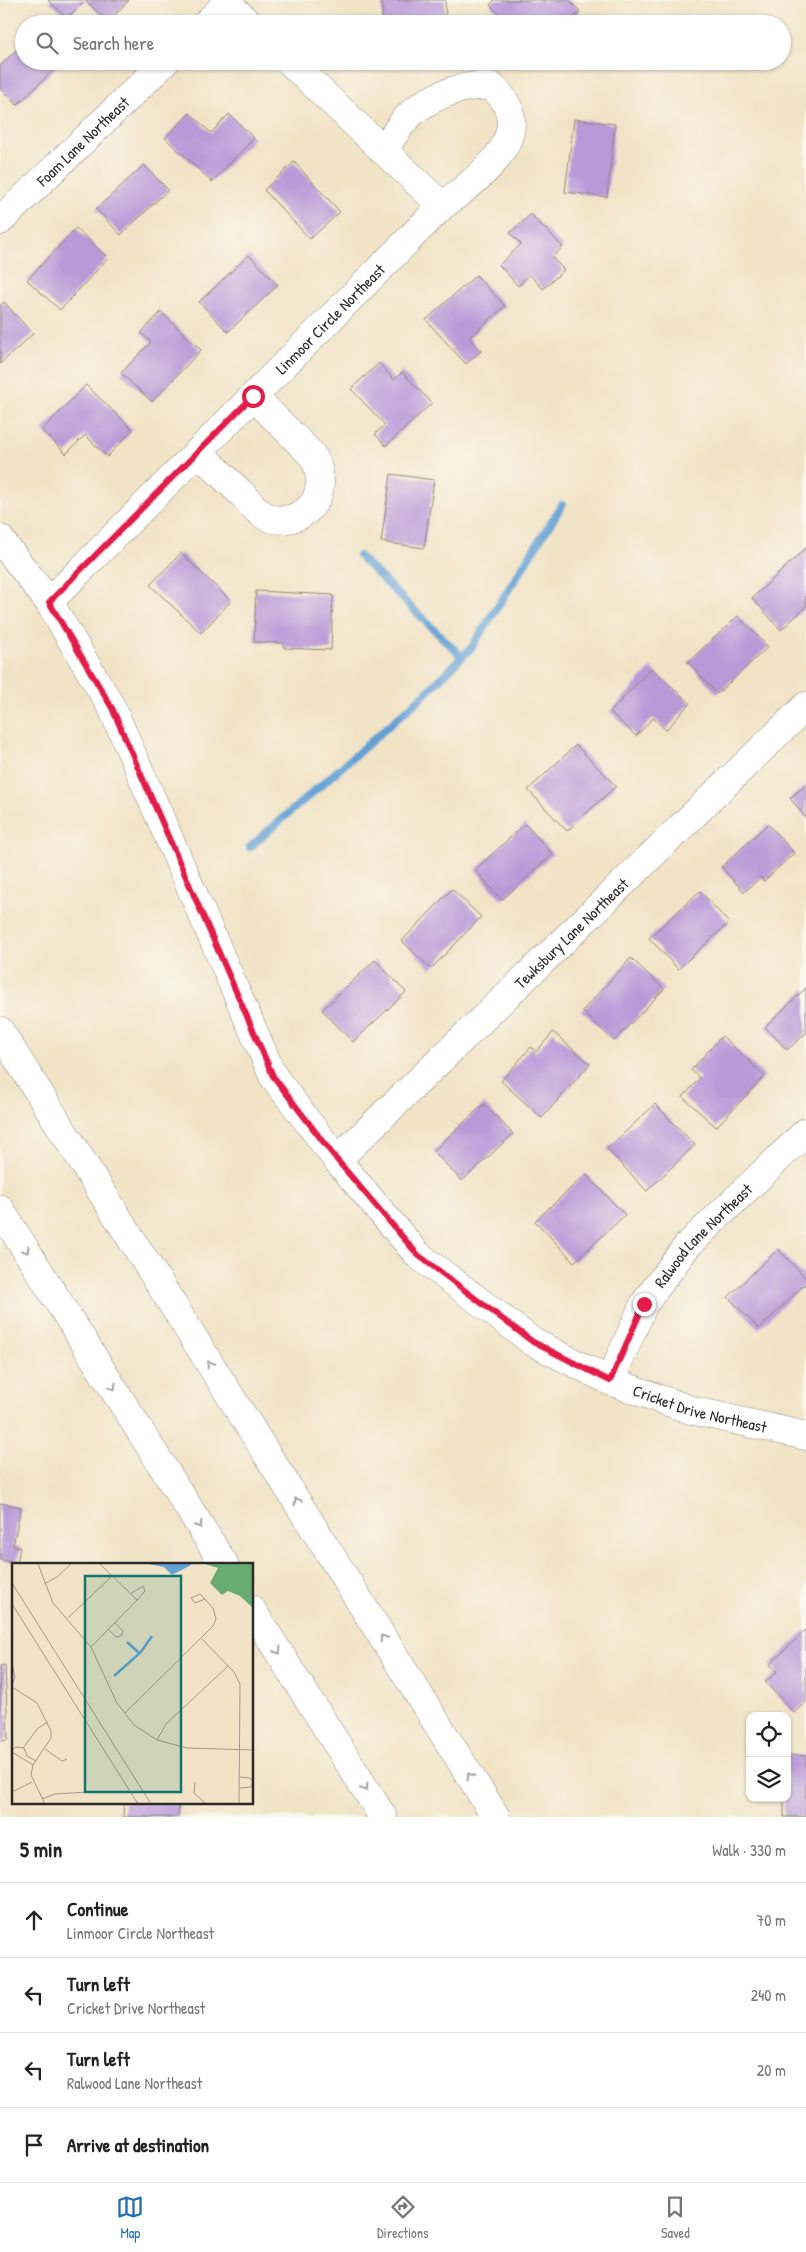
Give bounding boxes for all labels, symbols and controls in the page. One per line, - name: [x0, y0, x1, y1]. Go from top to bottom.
- search box: [15, 15, 791, 70]
- icon: search: [33, 29, 61, 57]
- text: Search here: [73, 30, 154, 56]
- street label: Foam Lane Northeast: [31, 91, 134, 192]
- street label: Linmoor Circle Northeast: [270, 258, 390, 379]
- route start: [242, 385, 265, 408]
- street label: Tewksbury Lane Northeast: [509, 873, 633, 994]
- street label: Ralwood Lane Northeast: [649, 1178, 757, 1292]
- one-way arrow: [20, 1244, 29, 1253]
- route end: [633, 1293, 656, 1316]
- one-way arrow: [206, 1360, 216, 1369]
- street label: Cricket Drive Northeast: [630, 1379, 769, 1438]
- one-way arrow: [106, 1382, 116, 1391]
- one-way arrow: [293, 1497, 303, 1506]
- one-way arrow: [193, 1519, 202, 1528]
- inset map: [12, 1563, 254, 1804]
- one-way arrow: [380, 1635, 390, 1644]
- one-way arrow: [272, 1645, 282, 1654]
- map controls: [746, 1712, 791, 1802]
- button: locate: [746, 1712, 791, 1757]
- button: layers: [746, 1757, 791, 1802]
- one-way arrow: [467, 1772, 476, 1781]
- one-way arrow: [359, 1783, 368, 1792]
- text: 5 min: [20, 1835, 62, 1864]
- text: Walk · 330 m: [712, 1839, 786, 1861]
- text: Continue: [67, 1896, 128, 1922]
- icon: ahead: [20, 1906, 48, 1934]
- text: 70 m: [756, 1909, 786, 1931]
- text: Linmoor Circle Northeast: [67, 1922, 214, 1944]
- text: Turn left: [67, 1971, 130, 1997]
- icon: left: [20, 1981, 48, 2009]
- text: 240 m: [751, 1984, 786, 2006]
- text: Cricket Drive Northeast: [67, 1997, 205, 2019]
- text: Turn left: [67, 2046, 130, 2072]
- icon: left: [20, 2056, 48, 2084]
- text: 20 m: [757, 2059, 786, 2081]
- text: Ralwood Lane Northeast: [67, 2072, 202, 2094]
- icon: arrive: [20, 2131, 48, 2159]
- text: Arrive at destination: [67, 2132, 209, 2158]
- tab: Map: [116, 2193, 144, 2242]
- tab: Directions: [377, 2193, 428, 2242]
- tab: Saved: [661, 2193, 690, 2242]

